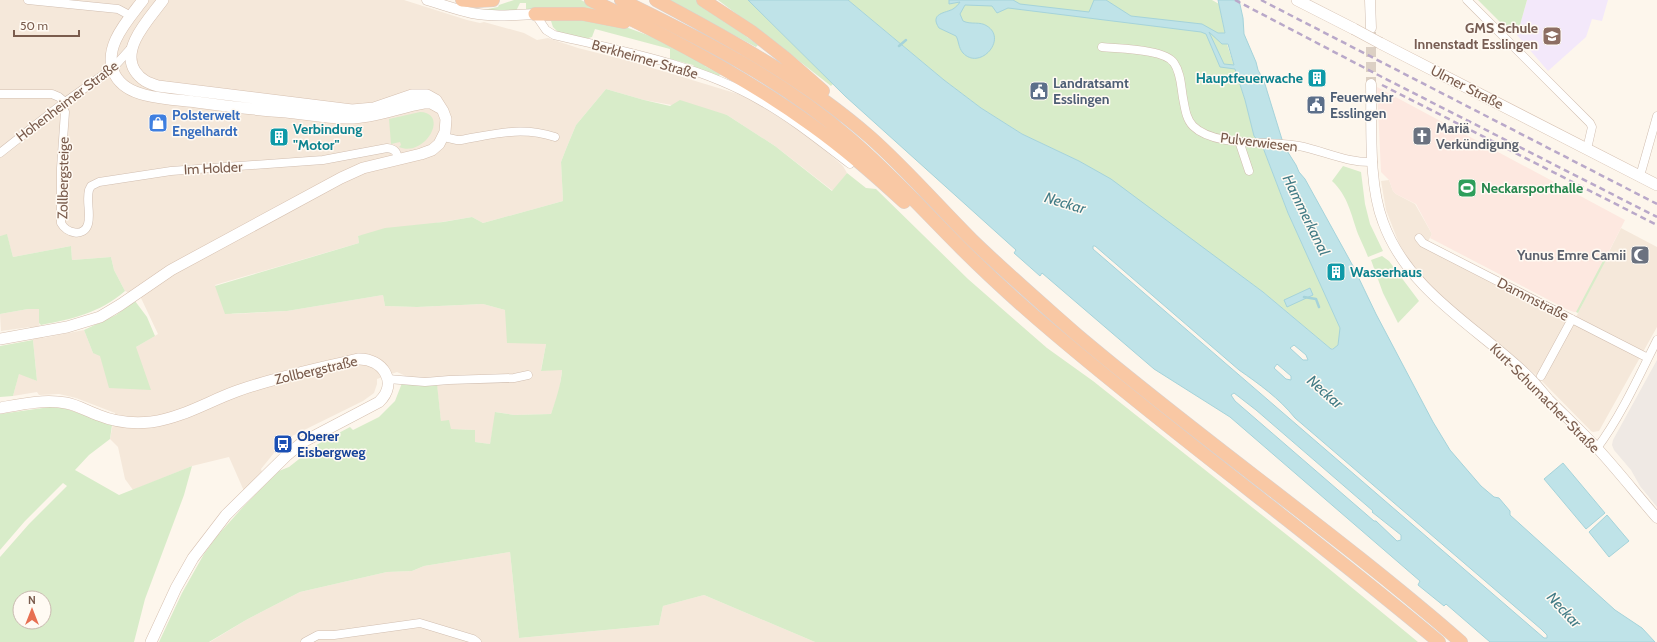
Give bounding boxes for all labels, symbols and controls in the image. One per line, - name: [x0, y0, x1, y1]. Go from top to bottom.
- scale bar: [14, 12, 79, 38]
- text: 50 m: [20, 18, 48, 33]
- place label: GMS Schule Innenstadt Esslingen: [1414, 19, 1538, 53]
- school or university icon: GMS Schule Innenstadt Esslingen: [1541, 25, 1563, 47]
- street label: Berkheimer Straße: [590, 35, 700, 83]
- street label: Hohenheimer Straße: [12, 57, 122, 145]
- street label: Ulmer Straße: [1428, 61, 1506, 113]
- building icon: Hauptfeuerwache: [1306, 67, 1328, 89]
- place label: Hauptfeuerwache: [1196, 69, 1303, 87]
- place label: Landratsamt Esslingen: [1053, 74, 1129, 108]
- public building icon: Landratsamt Esslingen: [1028, 80, 1050, 102]
- place label: Feuerwehr Esslingen: [1330, 88, 1394, 122]
- public building icon: Feuerwehr Esslingen: [1305, 94, 1327, 116]
- place label: Polsterwelt Engelhardt: [172, 106, 240, 140]
- shop icon: Polsterwelt Engelhardt: [147, 112, 169, 134]
- place label: Mariä Verkündigung: [1436, 119, 1519, 153]
- place label: Verbindung "Motor": [293, 120, 362, 154]
- church icon: Mariä Verkündigung: [1411, 125, 1433, 147]
- building icon: Verbindung "Motor": [268, 126, 290, 148]
- street label: Pulverwiesen: [1219, 128, 1299, 156]
- street label: Zollbergsteige: [53, 137, 73, 219]
- street label: Im Holder: [183, 157, 243, 179]
- water label: Hammerkanal: [1279, 172, 1333, 259]
- sports icon: Neckarsporthalle: [1456, 177, 1478, 199]
- place label: Neckarsporthalle: [1481, 179, 1583, 197]
- water label: Neckar: [1042, 188, 1089, 218]
- mosque icon: Yunus Emre Camii: [1629, 244, 1651, 266]
- place label: Yunus Emre Camii: [1516, 246, 1626, 264]
- building icon: Wasserhaus: [1325, 261, 1347, 283]
- place label: Wasserhaus: [1350, 263, 1422, 281]
- street label: Dammstraße: [1494, 273, 1572, 325]
- street label: Kurt-Schumacher-Straße: [1486, 339, 1604, 457]
- street label: Zollbergstraße: [273, 352, 359, 388]
- water label: Neckar: [1303, 371, 1348, 413]
- place label: Oberer Eisbergweg: [297, 427, 365, 461]
- bus stop icon: Oberer Eisbergweg: [272, 433, 294, 455]
- water label: Neckar: [1543, 589, 1586, 632]
- north arrow: [12, 590, 52, 630]
- text: N: [28, 593, 36, 607]

